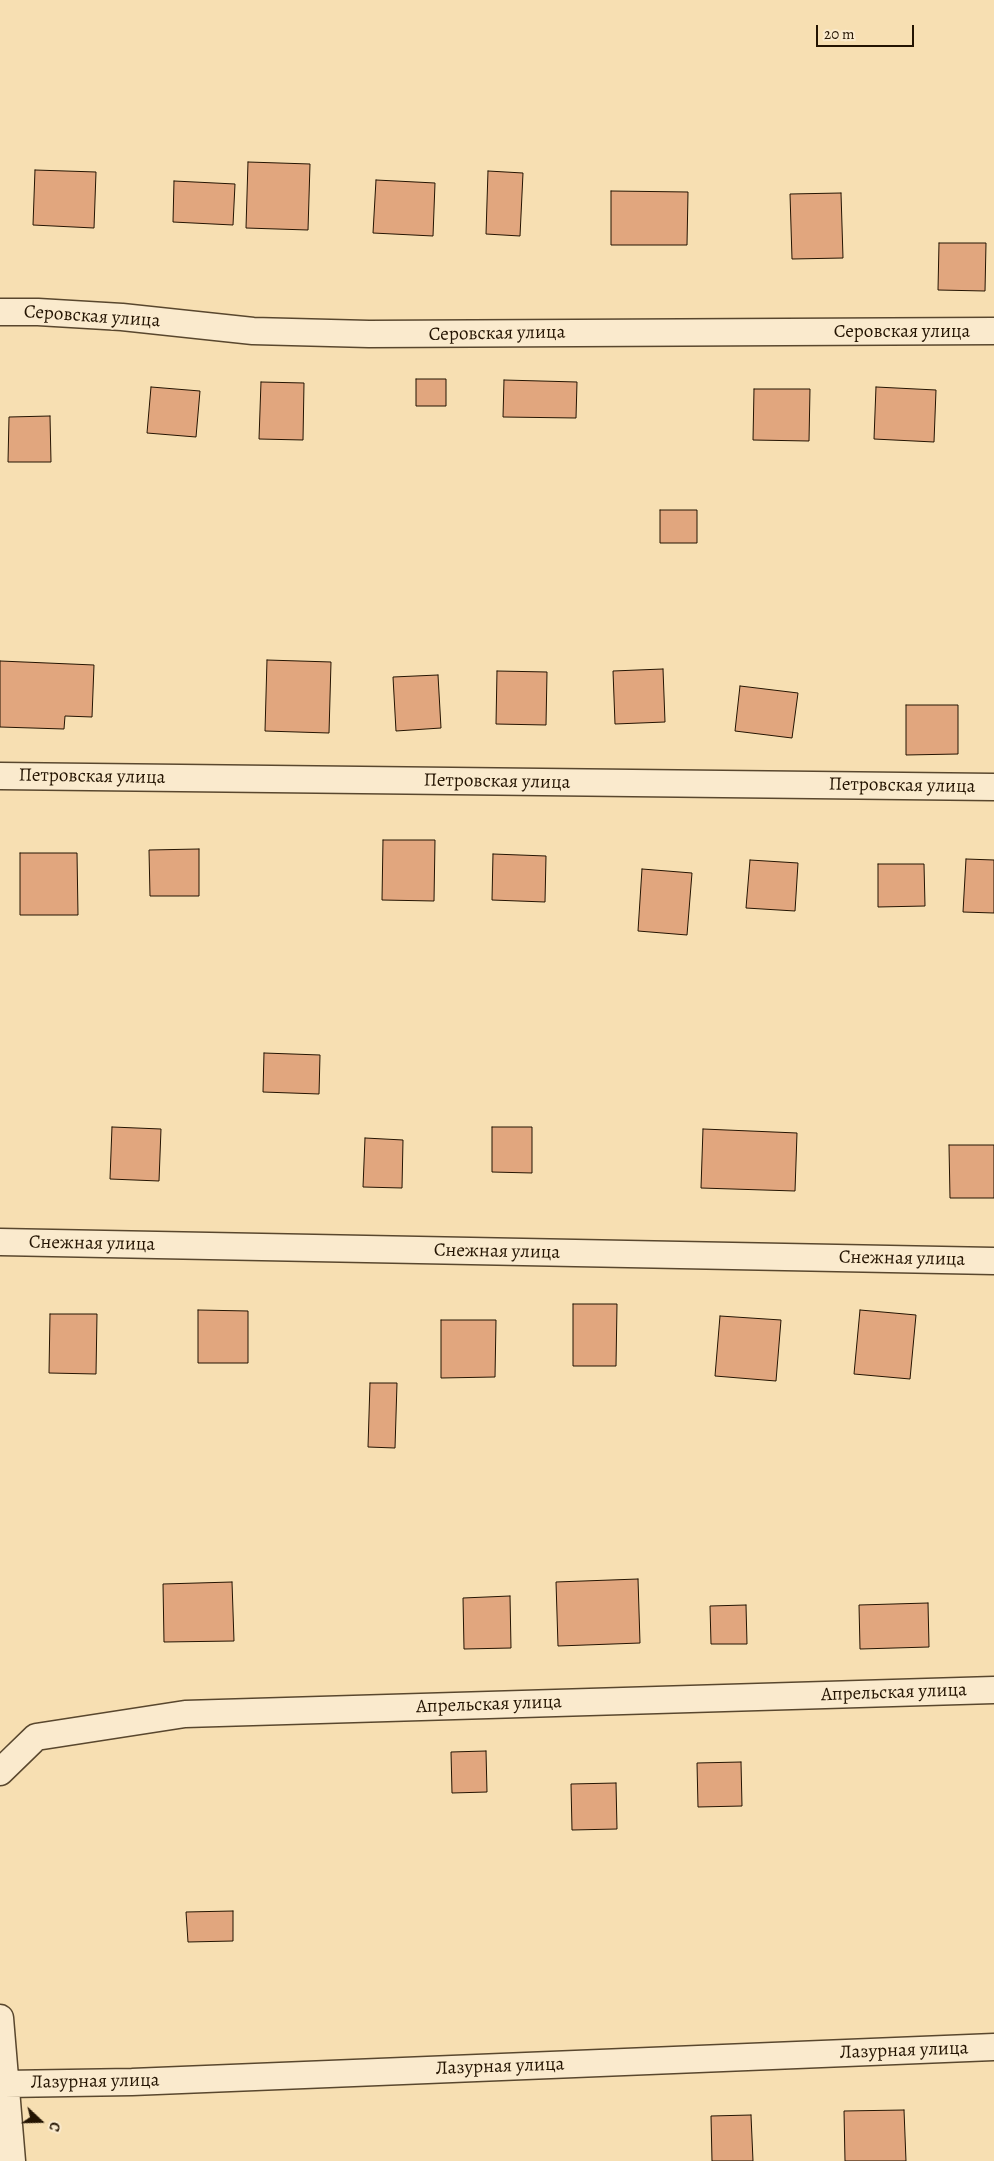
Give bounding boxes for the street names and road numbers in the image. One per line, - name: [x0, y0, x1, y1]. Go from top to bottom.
- street label: Серовская улица: [23, 301, 161, 333]
- street label: Серовская улица: [428, 321, 566, 347]
- street label: Серовская улица: [834, 321, 970, 343]
- street label: Петровская улица: [18, 764, 166, 790]
- street label: Петровская улица: [423, 769, 571, 795]
- street label: Петровская улица: [828, 773, 976, 799]
- street label: Снежная улица: [29, 1231, 155, 1257]
- street label: Снежная улица: [434, 1239, 560, 1265]
- street label: Снежная улица: [839, 1246, 965, 1272]
- street label: Апрельская улица: [821, 1679, 967, 1707]
- street label: Апрельская улица: [416, 1691, 562, 1719]
- street label: Лазурная улица: [839, 2037, 969, 2065]
- street label: Лазурная улица: [435, 2053, 565, 2081]
- street label: Лазурная улица: [30, 2069, 160, 2095]

